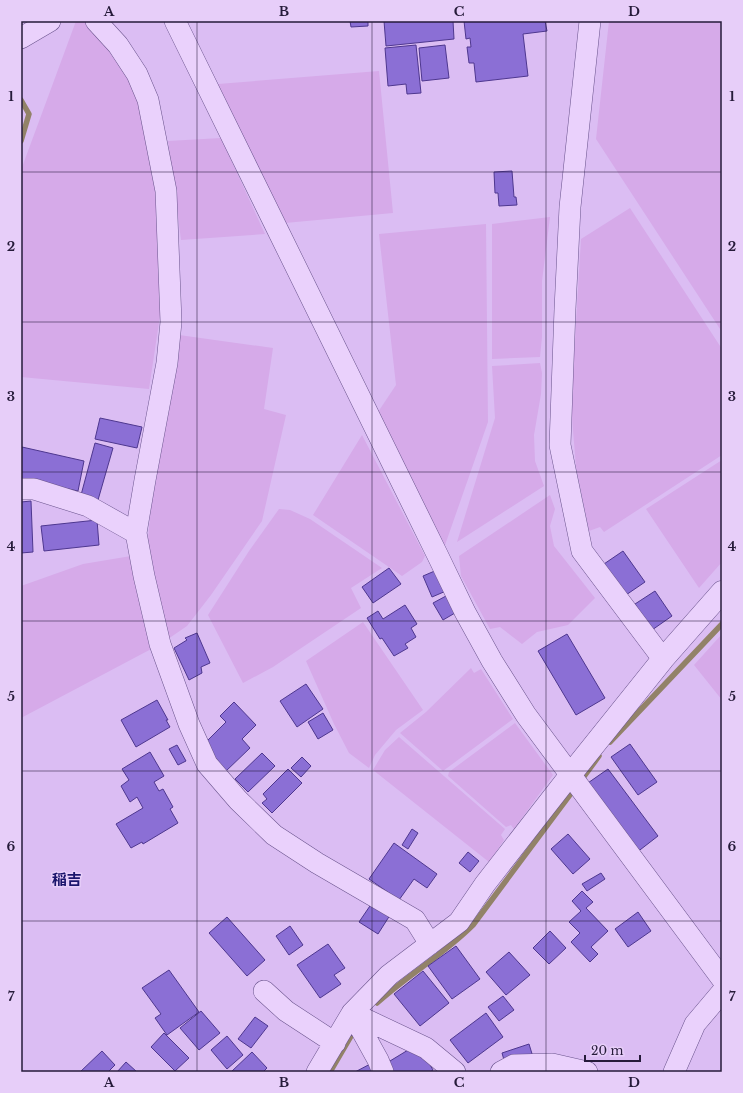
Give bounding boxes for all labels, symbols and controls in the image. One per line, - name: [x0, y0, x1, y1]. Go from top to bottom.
- text: A: [103, 3, 115, 20]
- text: B: [279, 3, 289, 20]
- text: C: [454, 3, 465, 20]
- text: D: [628, 3, 640, 20]
- text: 1: [8, 88, 14, 105]
- text: 1: [729, 88, 735, 105]
- text: 2: [7, 238, 15, 255]
- text: 2: [728, 238, 736, 255]
- text: 3: [7, 388, 15, 405]
- text: 3: [728, 388, 736, 405]
- text: 4: [7, 538, 16, 555]
- text: 4: [728, 538, 737, 555]
- text: 5: [7, 688, 15, 705]
- text: 5: [728, 688, 736, 705]
- text: 6: [7, 838, 16, 855]
- text: 6: [728, 838, 737, 855]
- district label: 稲吉: [52, 870, 82, 889]
- text: 7: [8, 988, 15, 1005]
- text: 7: [729, 988, 736, 1005]
- scale bar: [585, 1037, 640, 1063]
- text: 20 m: [591, 1043, 623, 1058]
- text: A: [103, 1074, 115, 1091]
- text: B: [279, 1074, 289, 1091]
- text: C: [454, 1074, 465, 1091]
- text: D: [628, 1074, 640, 1091]

